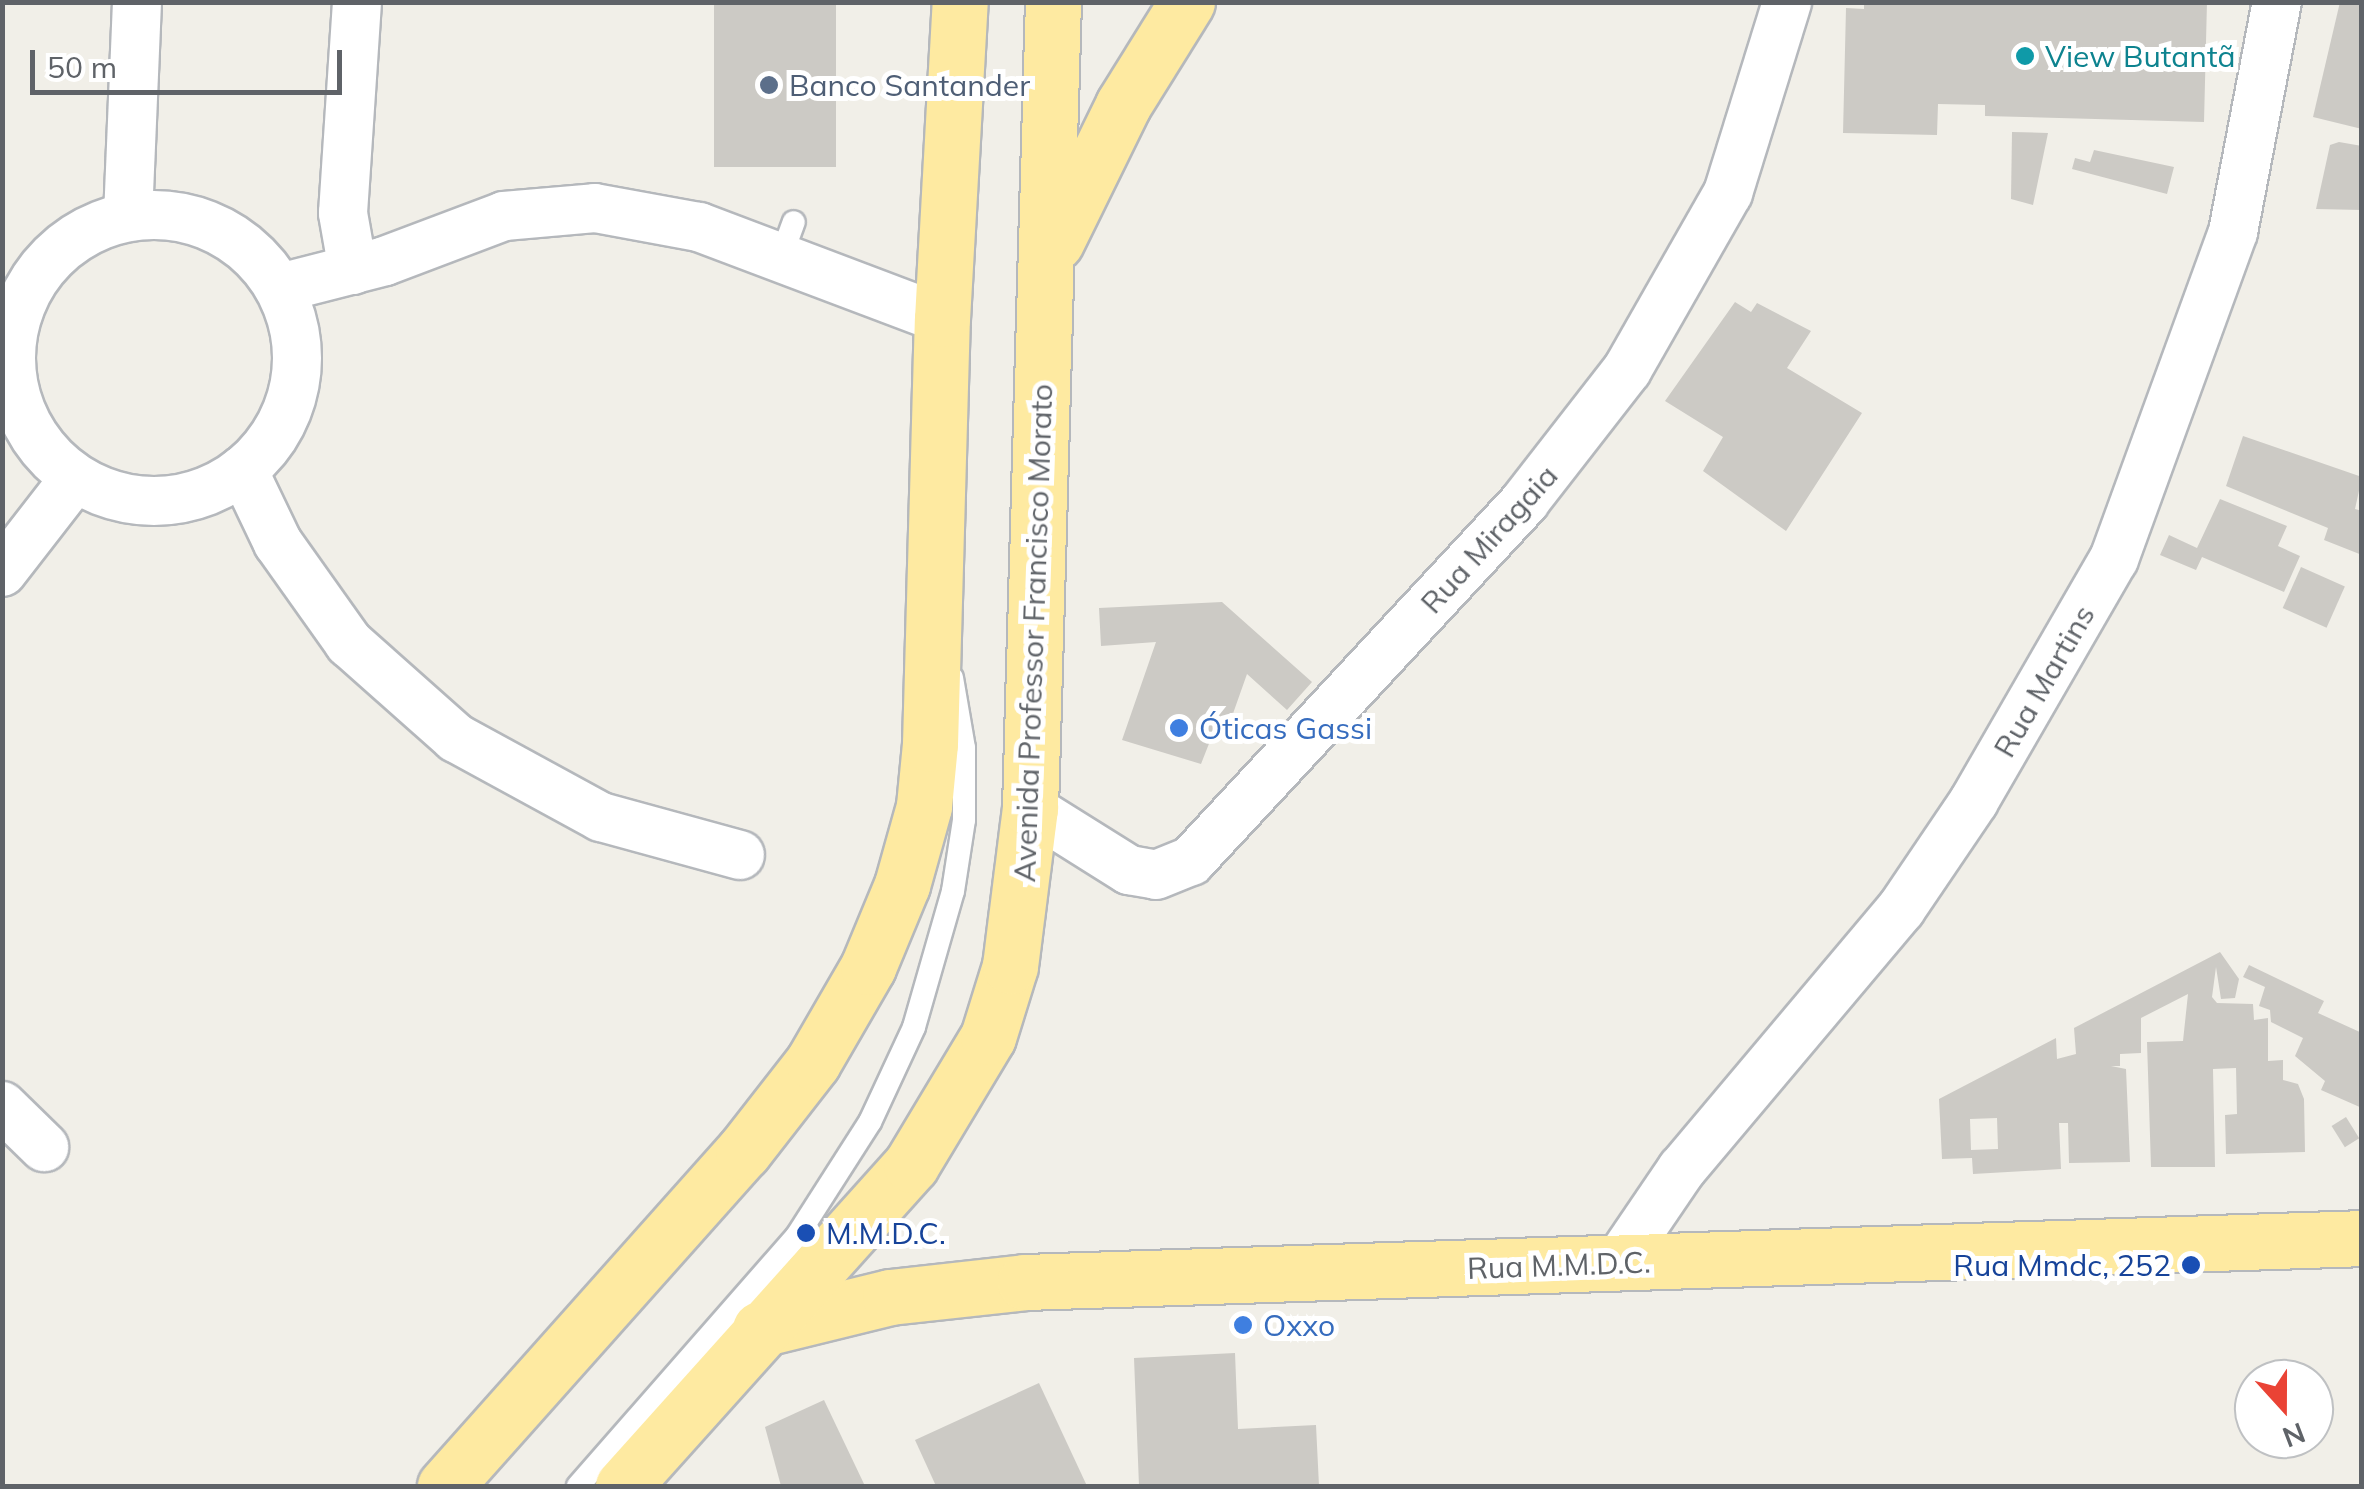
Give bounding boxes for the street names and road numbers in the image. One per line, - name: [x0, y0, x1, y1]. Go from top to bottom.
- street label: Avenida Professor Francisco Morato: [1006, 383, 1060, 883]
- street label: Rua Miragaia: [1413, 458, 1565, 620]
- street label: Rua Martins: [1986, 599, 2102, 763]
- street label: Rua M.M.D.C.: [1467, 1244, 1651, 1286]

